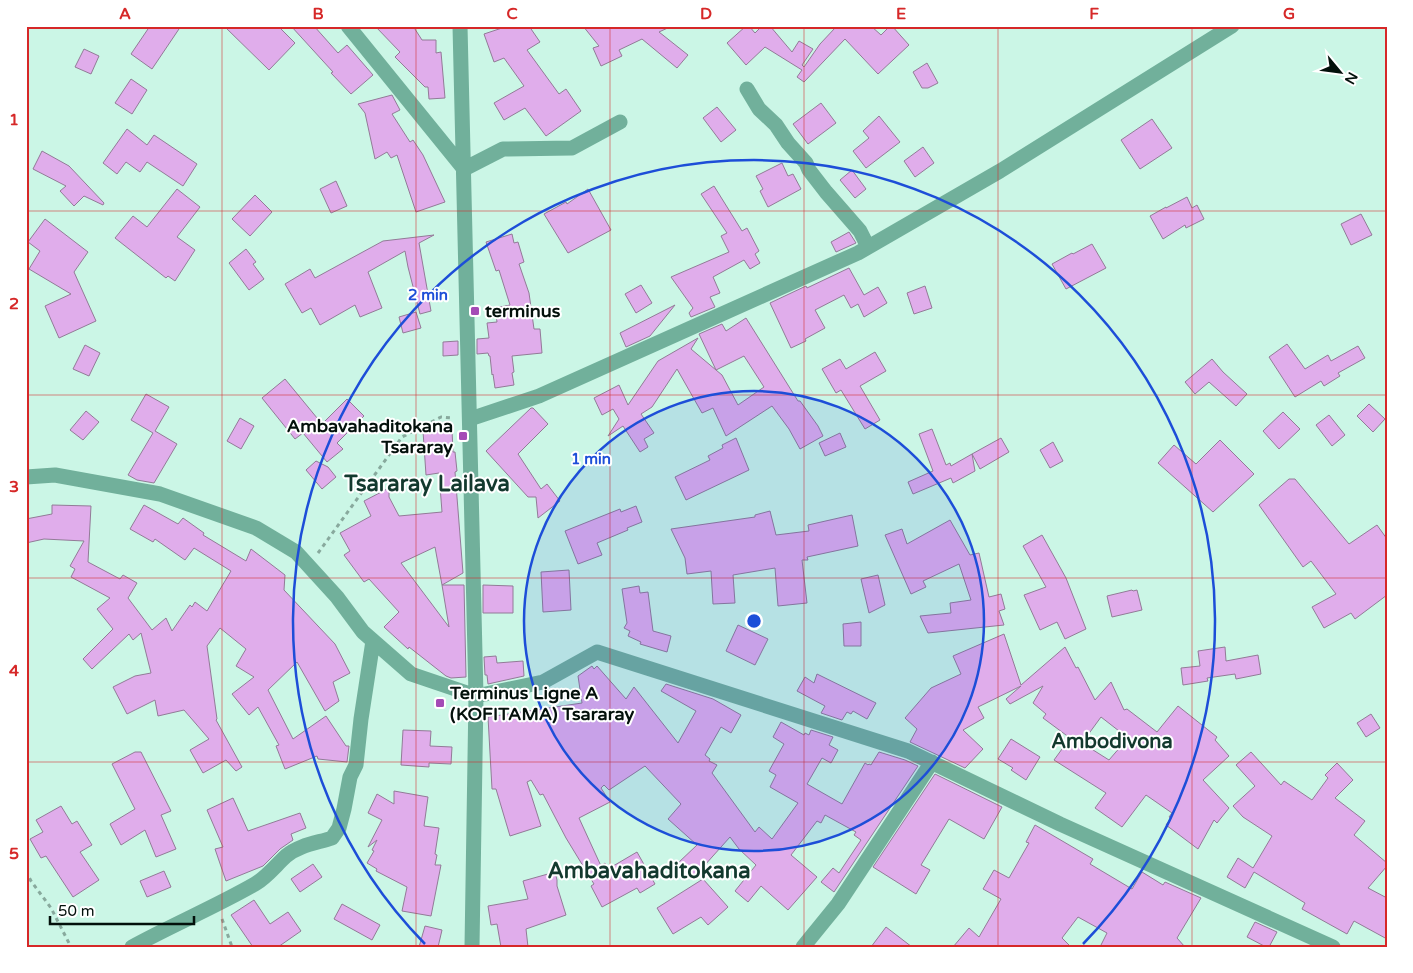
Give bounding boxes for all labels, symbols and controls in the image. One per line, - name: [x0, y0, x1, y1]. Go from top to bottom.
- text: A: [119, 4, 131, 24]
- text: B: [312, 4, 324, 24]
- text: C: [506, 4, 518, 24]
- text: D: [700, 4, 712, 24]
- text: E: [896, 4, 906, 24]
- text: F: [1089, 4, 1099, 24]
- text: G: [1283, 4, 1295, 24]
- north arrow: [1316, 48, 1366, 98]
- text: N: [1341, 69, 1361, 87]
- text: 1: [9, 110, 19, 130]
- text: 2 min: [408, 286, 448, 304]
- text: 2: [9, 294, 19, 314]
- place label: terminus: [485, 300, 561, 322]
- marker: terminus: [469, 305, 481, 317]
- place label: Ambavahaditokana Tsararay: [287, 415, 453, 458]
- marker: Ambavahaditokana Tsararay: [457, 430, 469, 442]
- text: 1 min: [571, 450, 611, 468]
- district label: Tsararay Lailava: [343, 471, 510, 497]
- text: 3: [9, 477, 19, 497]
- centre of rings: [745, 612, 763, 630]
- text: 4: [9, 661, 19, 681]
- place label: Terminus Ligne A (KOFITAMA) Tsararay: [449, 682, 635, 725]
- marker: Terminus Ligne A (KOFITAMA) Tsararay: [434, 697, 446, 709]
- district label: Ambodivona: [1051, 730, 1173, 754]
- text: 5: [9, 844, 19, 864]
- district label: Ambavahaditokana: [547, 858, 751, 884]
- scale bar: [50, 893, 194, 925]
- text: 50 m: [58, 902, 95, 920]

